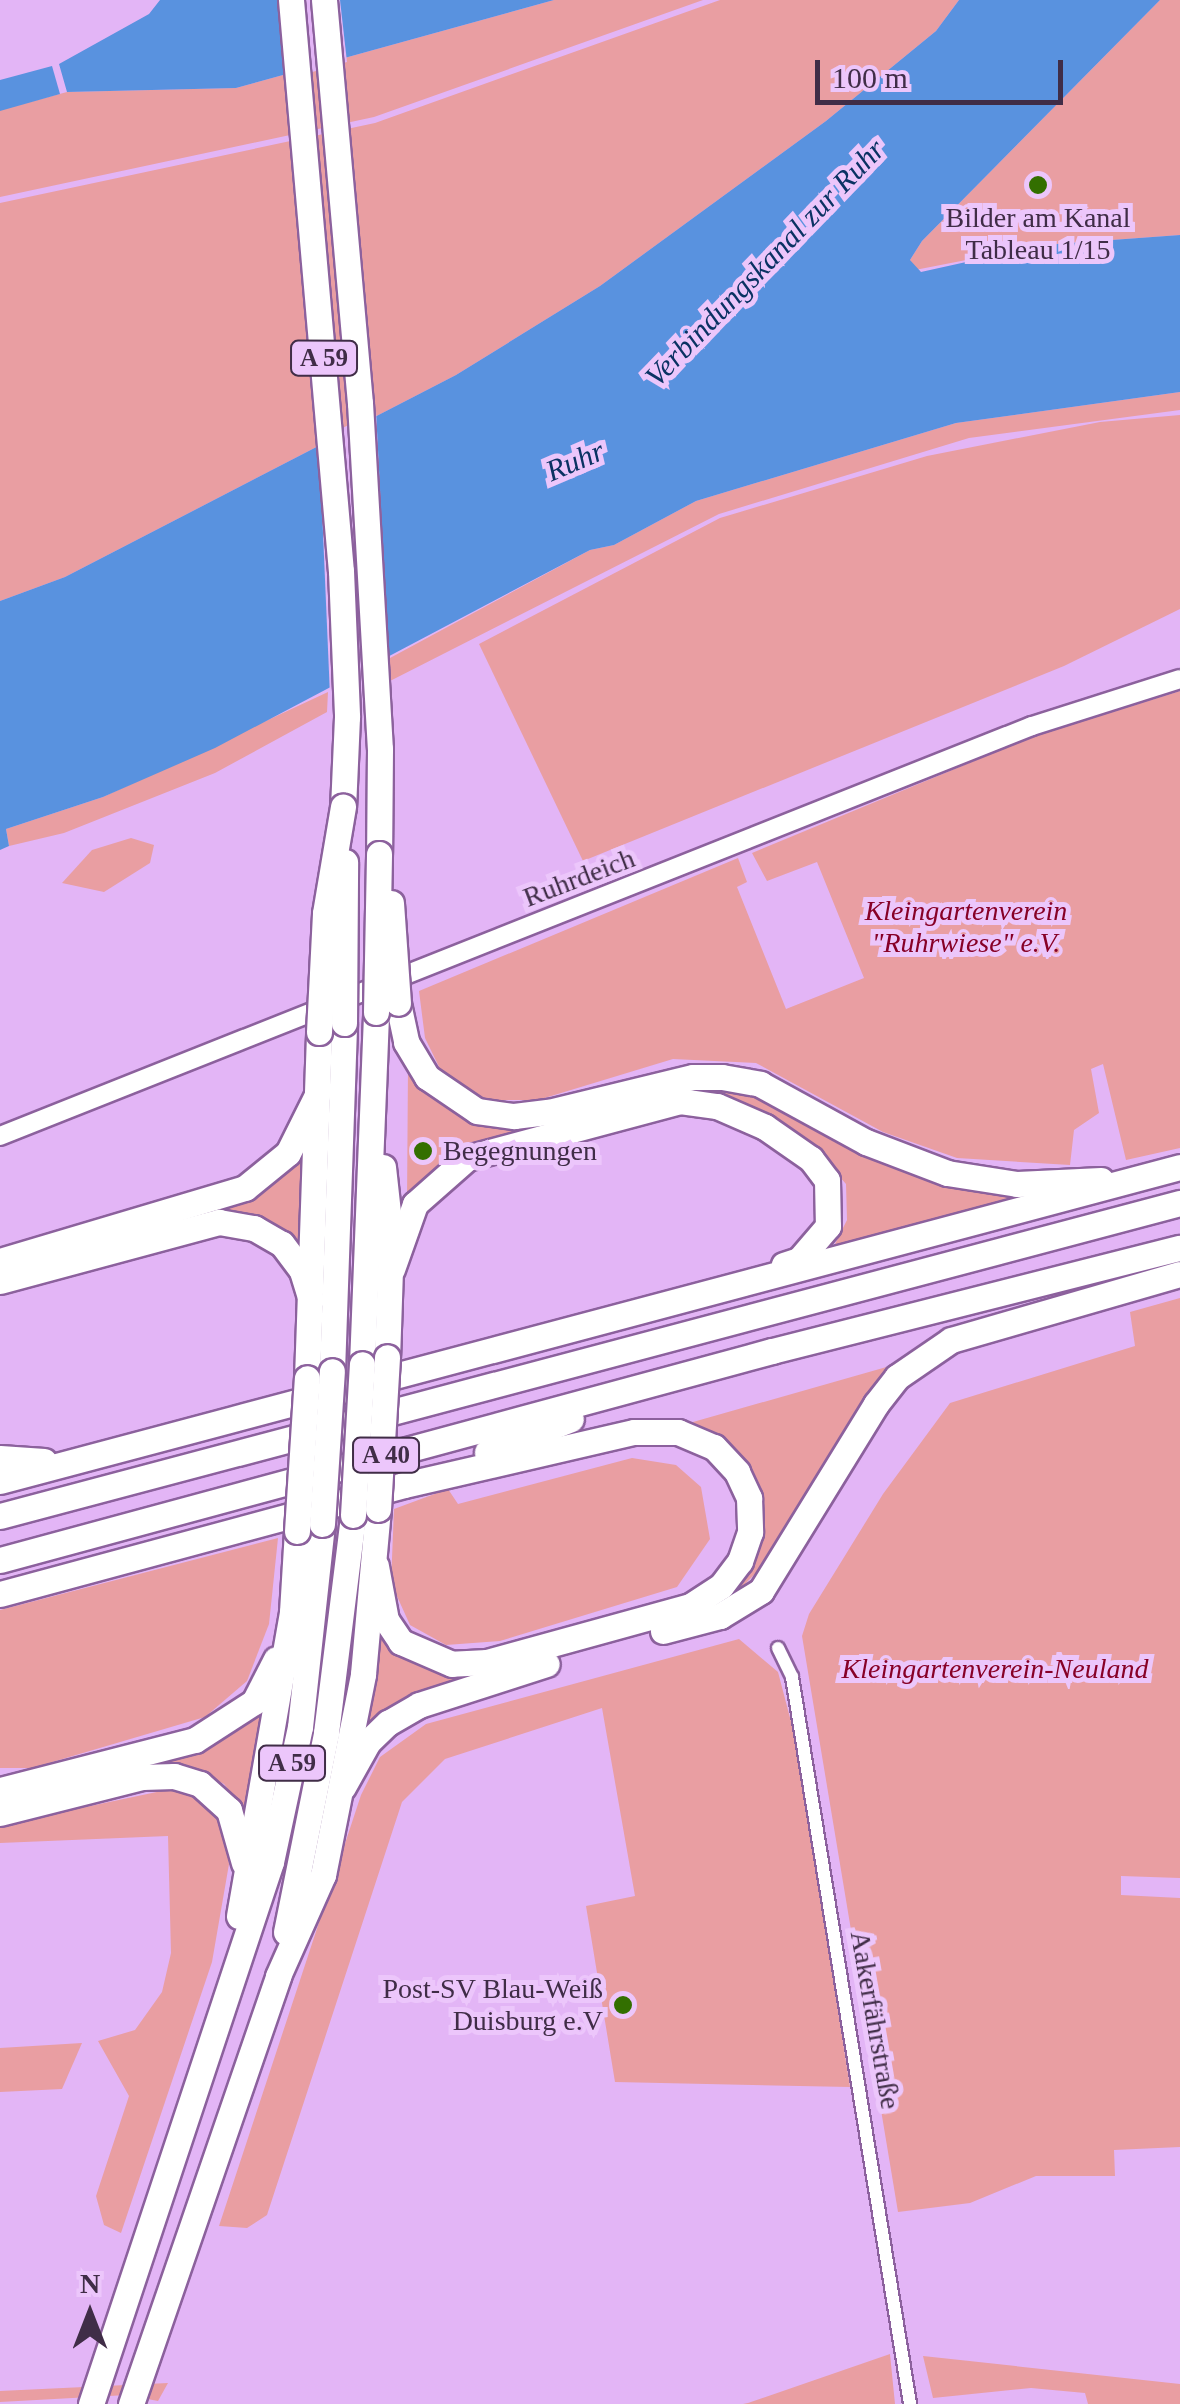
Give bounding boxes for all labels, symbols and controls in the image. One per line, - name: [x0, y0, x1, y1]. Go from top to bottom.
- scale bar: [820, 40, 1068, 102]
- text: 100 m: [832, 61, 908, 94]
- water label: Verbindungskanal zur Ruhr: [637, 132, 893, 394]
- marker: Bilder am Kanal Tableau 1/15: [1027, 174, 1049, 196]
- place label: Bilder am Kanal Tableau 1/15: [945, 201, 1131, 267]
- road number: A 59: [289, 338, 359, 378]
- water label: Ruhr: [540, 433, 610, 489]
- street label: Ruhrdeich: [519, 841, 639, 915]
- park label: Kleingartenverein "Ruhrwiese" e.V.: [865, 894, 1067, 960]
- place label: Begegnungen: [443, 1134, 597, 1168]
- marker: Begegnungen: [412, 1140, 434, 1162]
- road number: A 40: [351, 1435, 421, 1475]
- park label: Kleingartenverein-Neuland: [842, 1652, 1148, 1686]
- road number: A 59: [257, 1743, 327, 1783]
- street label: Aakerfährstraße: [843, 1928, 907, 2112]
- place label: Post-SV Blau-Weiß Duisburg e.V: [382, 1972, 603, 2038]
- marker: Post-SV Blau-Weiß Duisburg e.V: [612, 1994, 634, 2016]
- north arrow: [40, 2264, 140, 2364]
- text: N: [80, 2268, 100, 2299]

